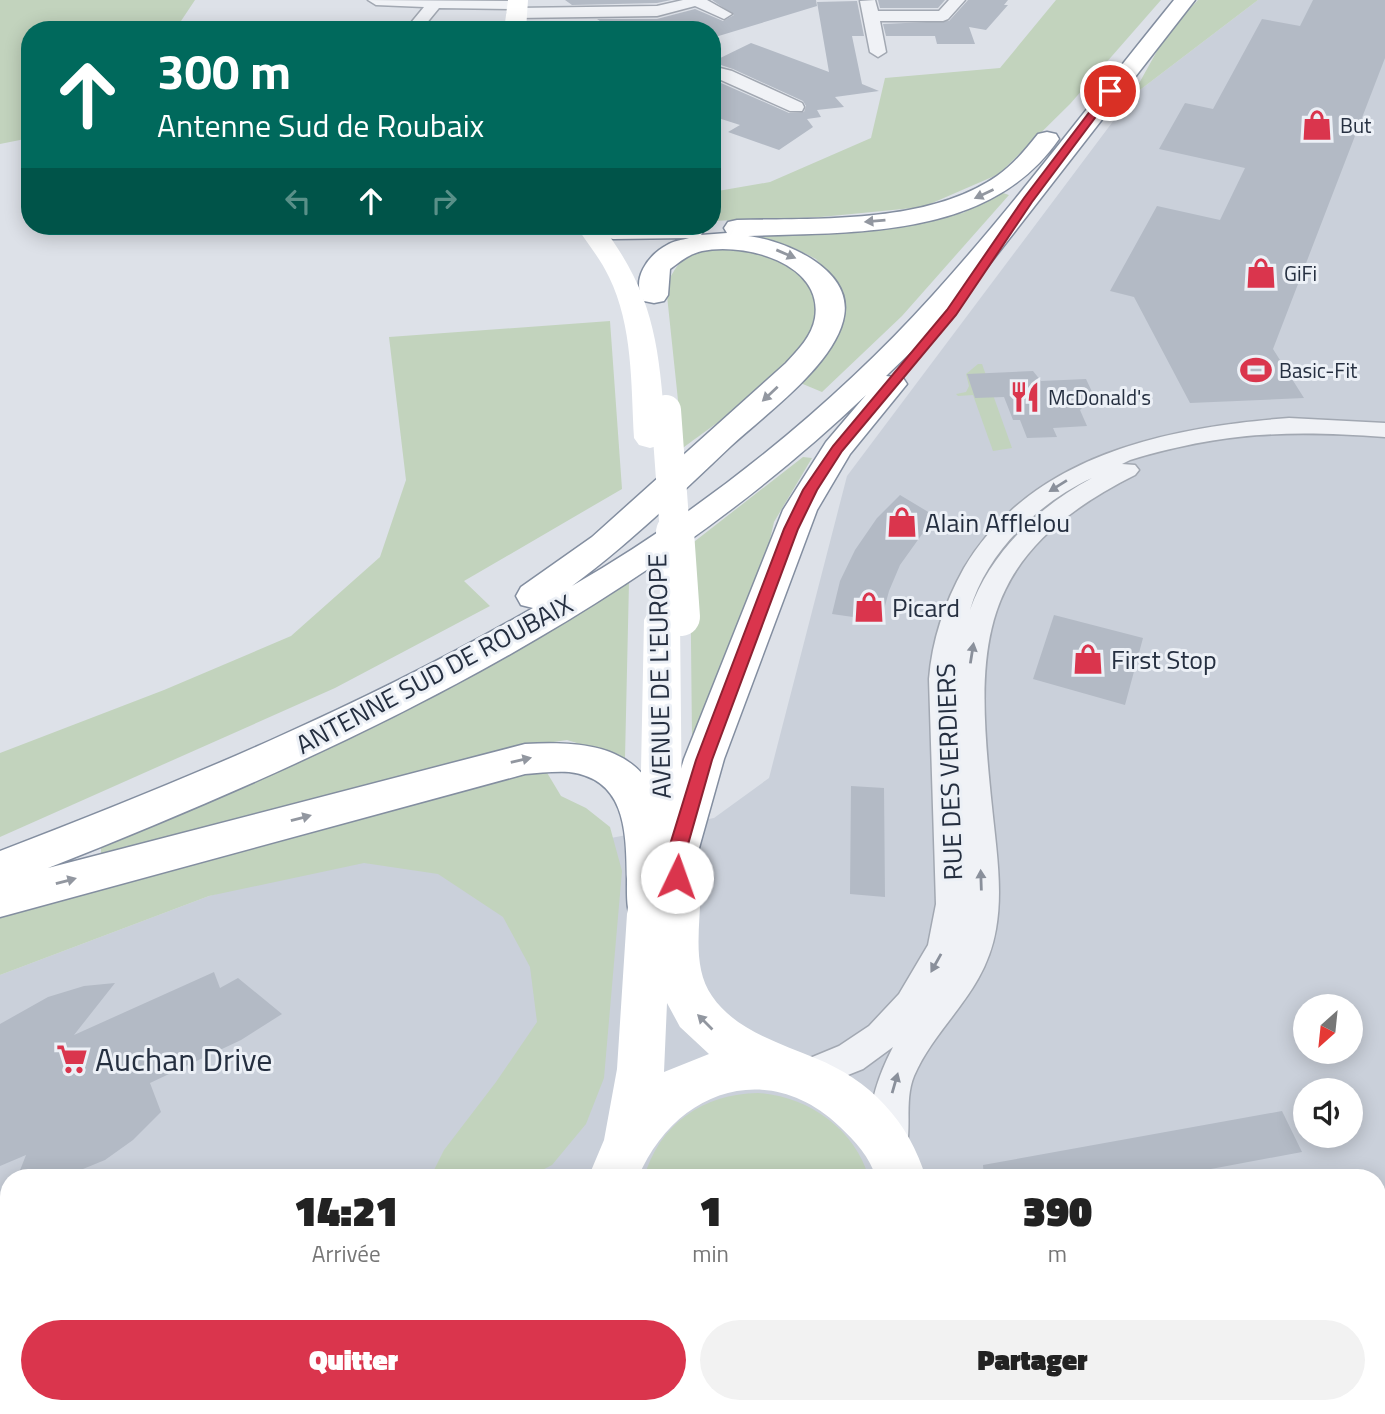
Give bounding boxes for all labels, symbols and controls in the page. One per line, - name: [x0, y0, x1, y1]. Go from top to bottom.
- text: 300 m: [157, 33, 291, 108]
- icon: ahead: [42, 49, 133, 140]
- pin: [1080, 61, 1140, 121]
- icon: arrive: [1091, 72, 1129, 110]
- text: Antenne Sud de Roubaix: [157, 101, 484, 149]
- shop icon: But: [1300, 108, 1334, 142]
- place label: But: [1340, 109, 1372, 141]
- icon: left: [279, 182, 317, 220]
- icon: ahead: [352, 182, 390, 220]
- icon: right: [425, 182, 463, 220]
- one-way arrow: [974, 188, 994, 199]
- one-way arrow: [864, 215, 886, 226]
- one-way arrow: [775, 249, 796, 260]
- shop icon: GiFi: [1244, 256, 1278, 290]
- place label: GiFi: [1284, 257, 1317, 289]
- sports icon: Basic-Fit: [1239, 353, 1273, 387]
- place label: Basic-Fit: [1279, 354, 1358, 386]
- restaurant icon: McDonald's: [1008, 380, 1042, 414]
- place label: McDonald's: [1048, 381, 1151, 413]
- one-way arrow: [762, 385, 779, 401]
- one-way arrow: [1048, 480, 1067, 493]
- place label: Alain Afflelou: [925, 503, 1070, 542]
- shop icon: Alain Afflelou: [885, 505, 919, 539]
- street label: AVENUE DE L'EUROPE: [637, 553, 681, 799]
- street label: ANTENNE SUD DE ROUBAIX: [289, 584, 580, 764]
- place label: Picard: [892, 588, 960, 627]
- shop icon: Picard: [852, 590, 886, 624]
- place label: First Stop: [1111, 640, 1217, 679]
- one-way arrow: [967, 642, 978, 664]
- shop icon: First Stop: [1071, 642, 1105, 676]
- street label: RUE DES VERDIERS: [926, 663, 972, 881]
- one-way arrow: [510, 755, 532, 766]
- one-way arrow: [290, 812, 312, 823]
- position arrow: [640, 840, 714, 914]
- one-way arrow: [975, 868, 987, 890]
- one-way arrow: [55, 875, 76, 885]
- one-way arrow: [930, 953, 942, 972]
- north arrow: [1293, 994, 1363, 1064]
- map controls: [1293, 994, 1363, 1148]
- one-way arrow: [697, 1013, 714, 1030]
- place label: Auchan Drive: [95, 1035, 272, 1083]
- supermarket icon: Auchan Drive: [55, 1042, 89, 1076]
- one-way arrow: [891, 1072, 901, 1093]
- button: sound: [1293, 1078, 1363, 1148]
- text: 14:21: [294, 1178, 398, 1242]
- text: 1: [699, 1178, 722, 1242]
- text: 390: [1023, 1178, 1092, 1242]
- text: Arrivée: [312, 1236, 381, 1271]
- text: min: [692, 1236, 729, 1271]
- text: m: [1048, 1236, 1067, 1271]
- button: Quitter: [21, 1320, 686, 1400]
- button: Partager: [700, 1320, 1365, 1400]

